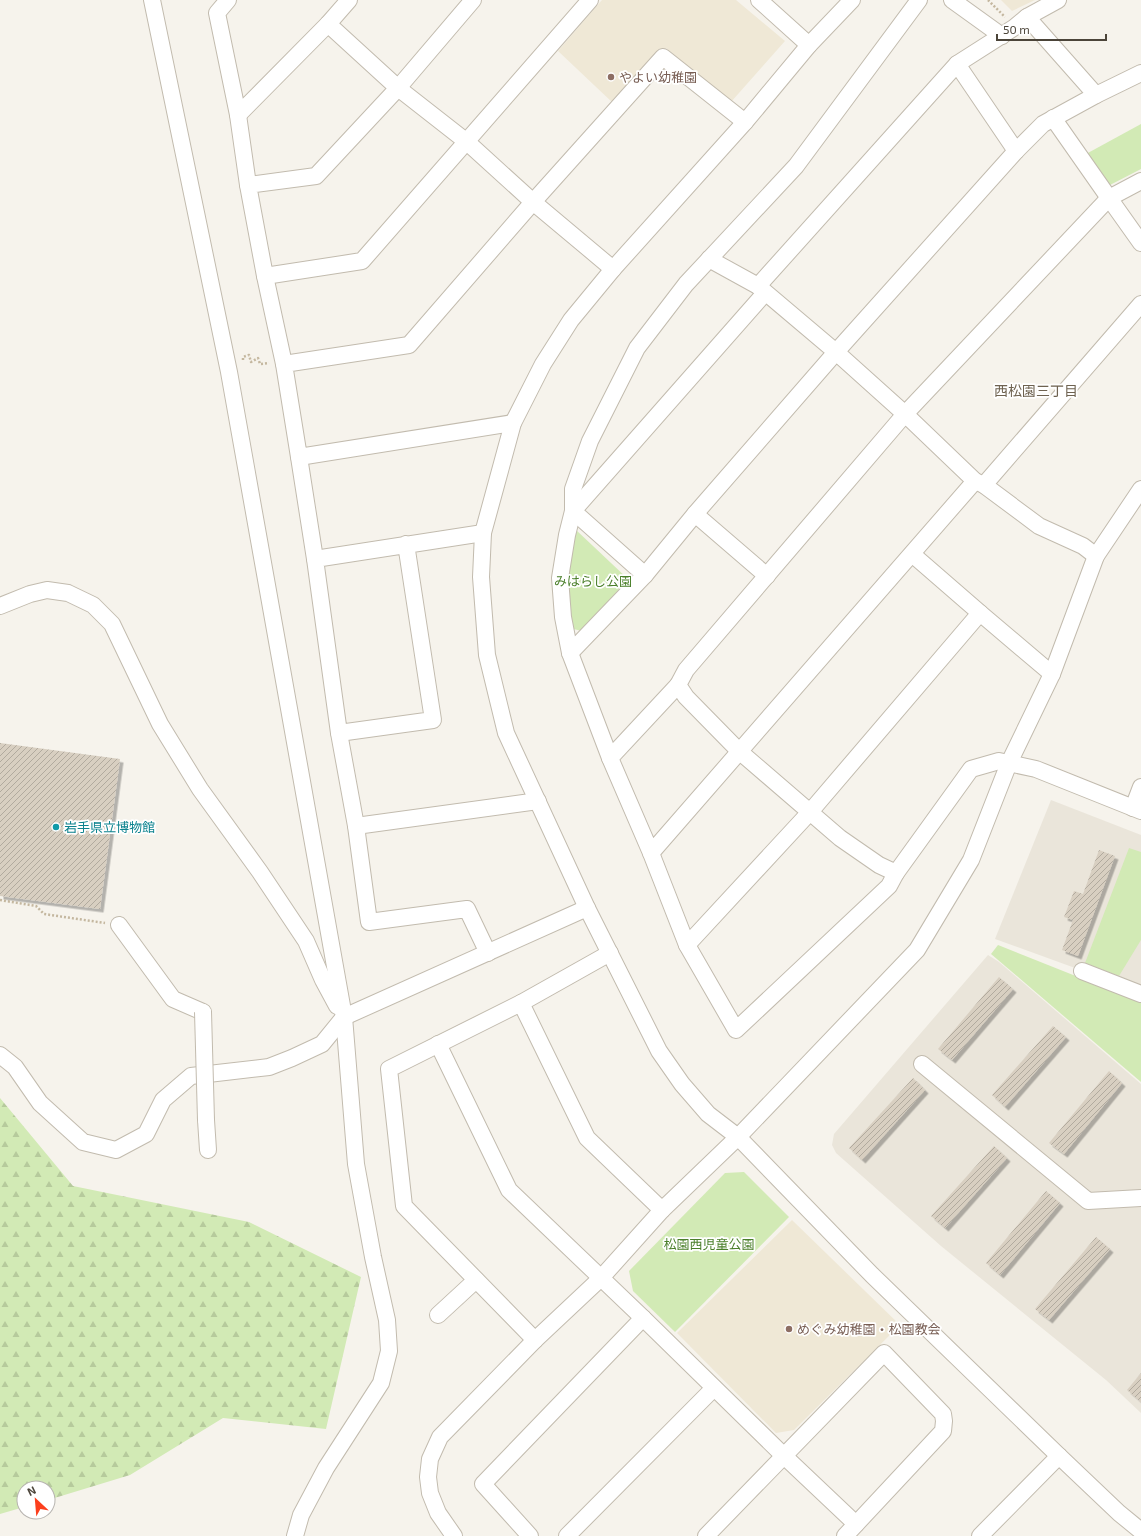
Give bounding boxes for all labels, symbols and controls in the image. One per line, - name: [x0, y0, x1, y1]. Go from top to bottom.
- scale bar: [997, 16, 1106, 42]
- text: 50 m: [1003, 22, 1030, 36]
- place label: やよい幼稚園: [619, 69, 697, 85]
- marker: やよい幼稚園: [606, 72, 616, 82]
- district label: 西松園三丁目: [994, 382, 1078, 399]
- park label: みはらし公園: [554, 573, 632, 589]
- place label: 岩手県立博物館: [64, 819, 155, 835]
- marker: 岩手県立博物館: [51, 822, 61, 832]
- park label: 松園西児童公園: [663, 1236, 755, 1252]
- place label: めぐみ幼稚園・松園教会: [797, 1321, 940, 1337]
- marker: めぐみ幼稚園・松園教会: [784, 1324, 794, 1334]
- north arrow: [16, 1480, 56, 1520]
- text: N: [25, 1483, 38, 1498]

